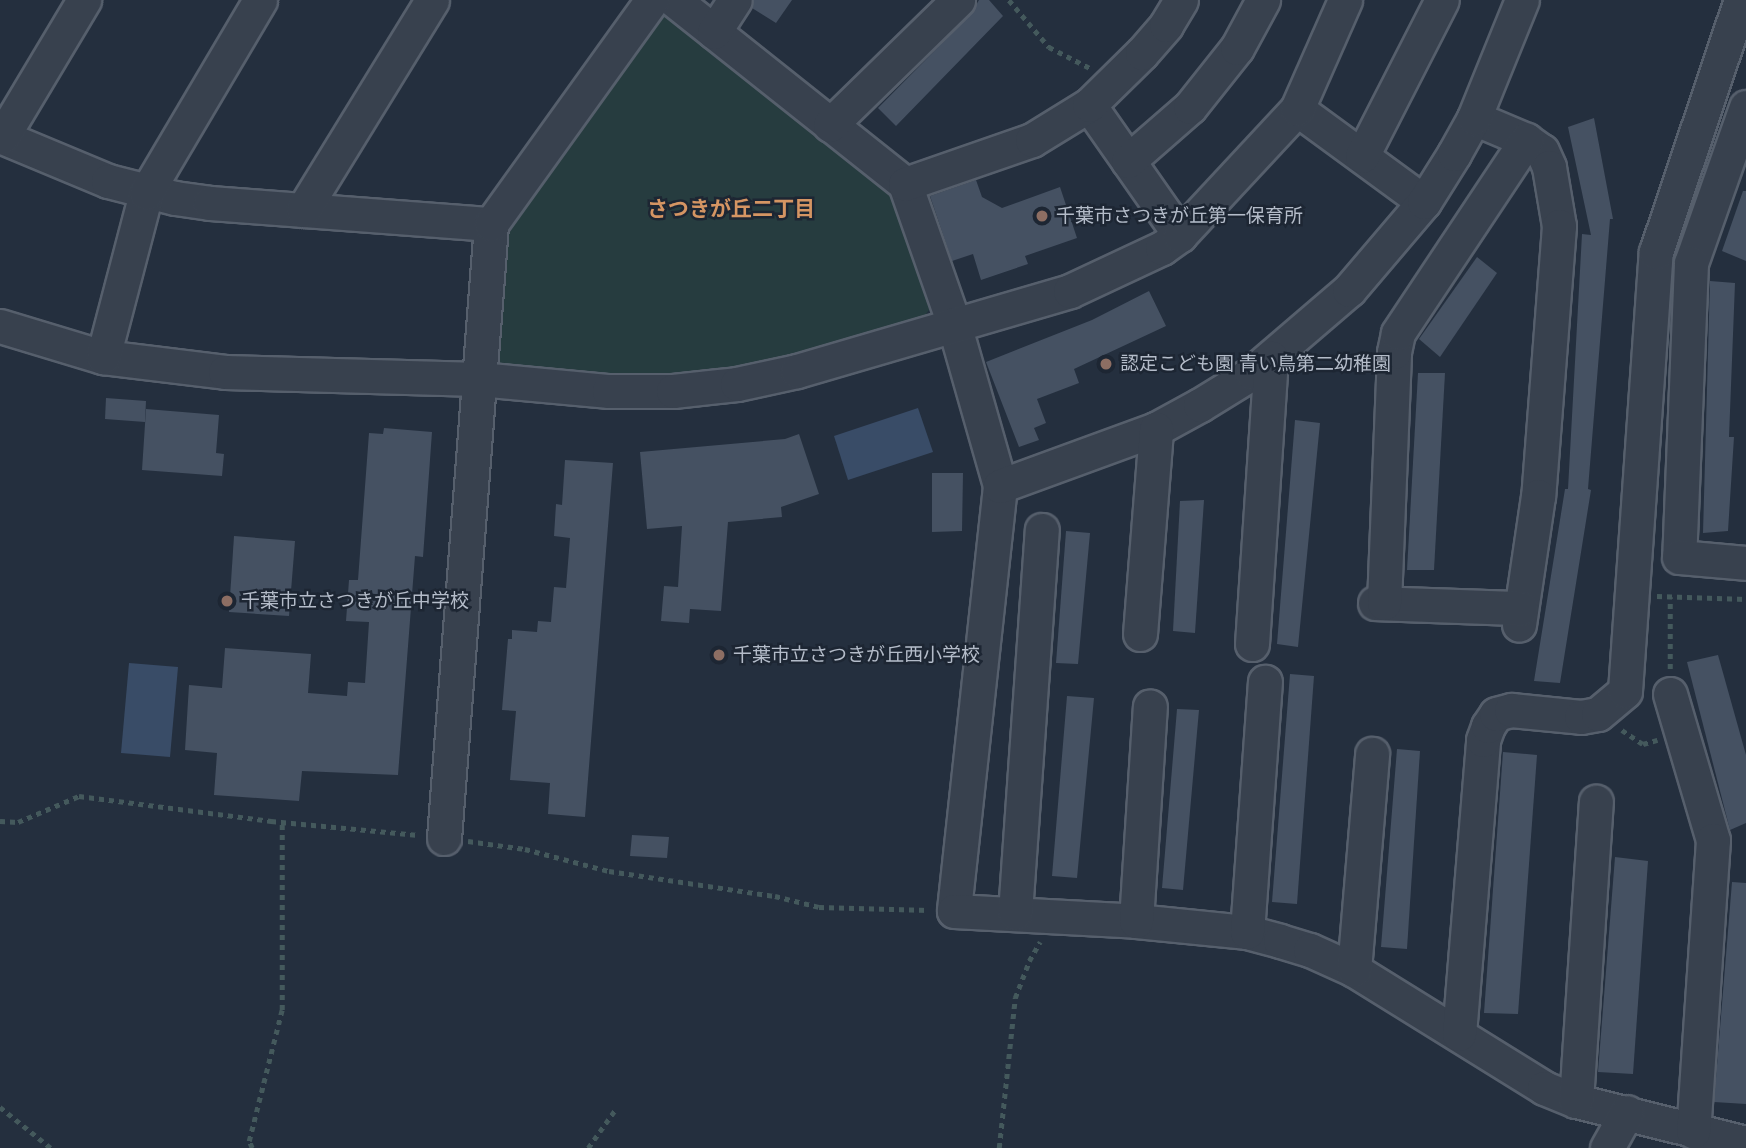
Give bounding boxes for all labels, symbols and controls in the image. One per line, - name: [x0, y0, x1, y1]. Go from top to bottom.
- district label: さつきが丘二丁目: [647, 196, 815, 222]
- place label: 千葉市さつきが丘第一保育所: [1056, 205, 1303, 227]
- marker: 千葉市さつきが丘第一保育所: [1034, 208, 1050, 224]
- place label: 認定こども園 青い鳥第二幼稚園: [1120, 353, 1391, 375]
- marker: 認定こども園 青い鳥第二幼稚園: [1098, 356, 1114, 372]
- place label: 千葉市立さつきが丘中学校: [241, 590, 469, 612]
- marker: 千葉市立さつきが丘中学校: [219, 593, 235, 609]
- place label: 千葉市立さつきが丘西小学校: [733, 644, 980, 666]
- marker: 千葉市立さつきが丘西小学校: [711, 647, 727, 663]

